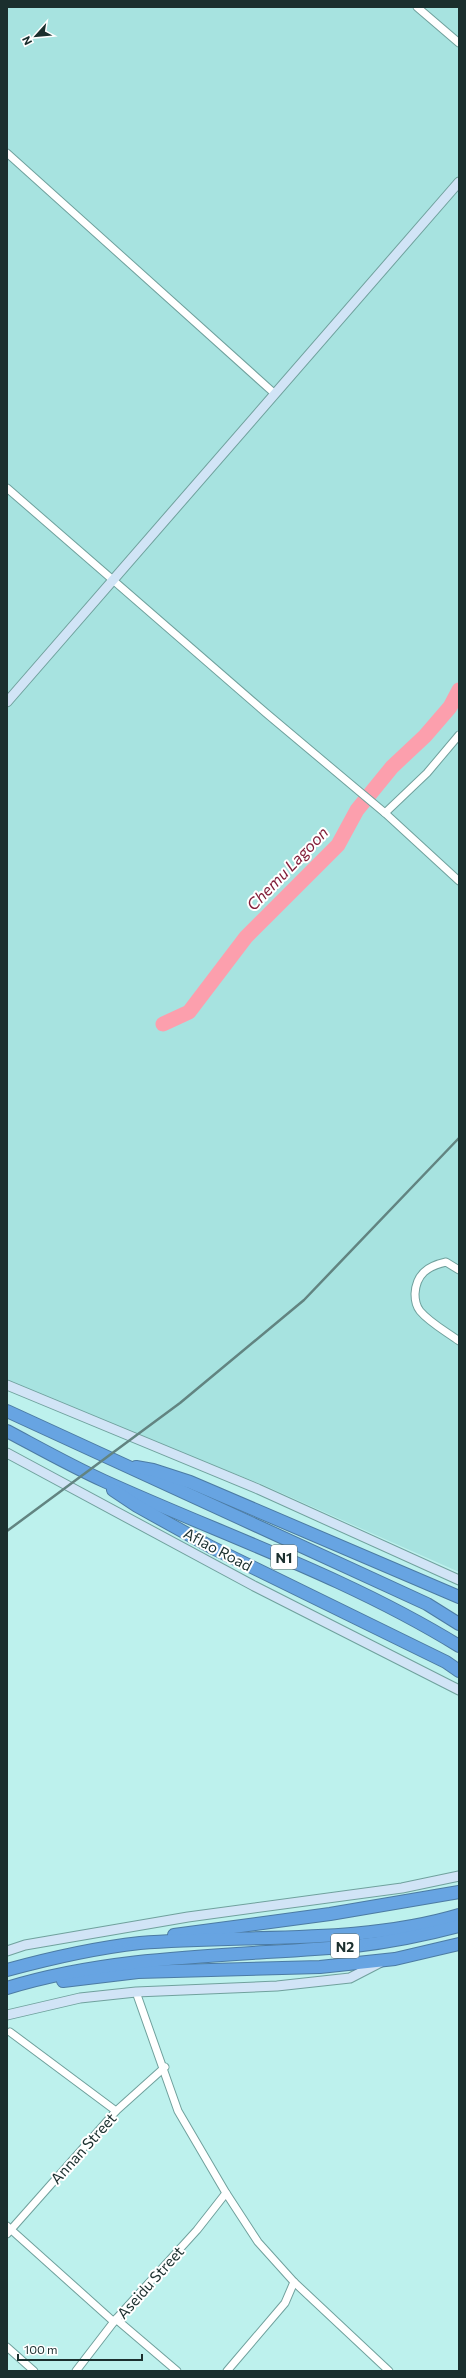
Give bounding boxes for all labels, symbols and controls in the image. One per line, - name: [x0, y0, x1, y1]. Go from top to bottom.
- north arrow: [16, 16, 56, 56]
- text: N: [19, 34, 34, 47]
- water label: Chemu Lagoon: [242, 822, 332, 914]
- street label: Aflao Road: [181, 1524, 255, 1574]
- road number: N1: [271, 1545, 297, 1569]
- road number: N2: [331, 1934, 359, 1958]
- street label: Annan Street: [46, 2109, 120, 2187]
- street label: Aseidu Street: [113, 2242, 187, 2322]
- scale bar: [18, 2336, 142, 2362]
- text: 100 m: [24, 2342, 58, 2356]

